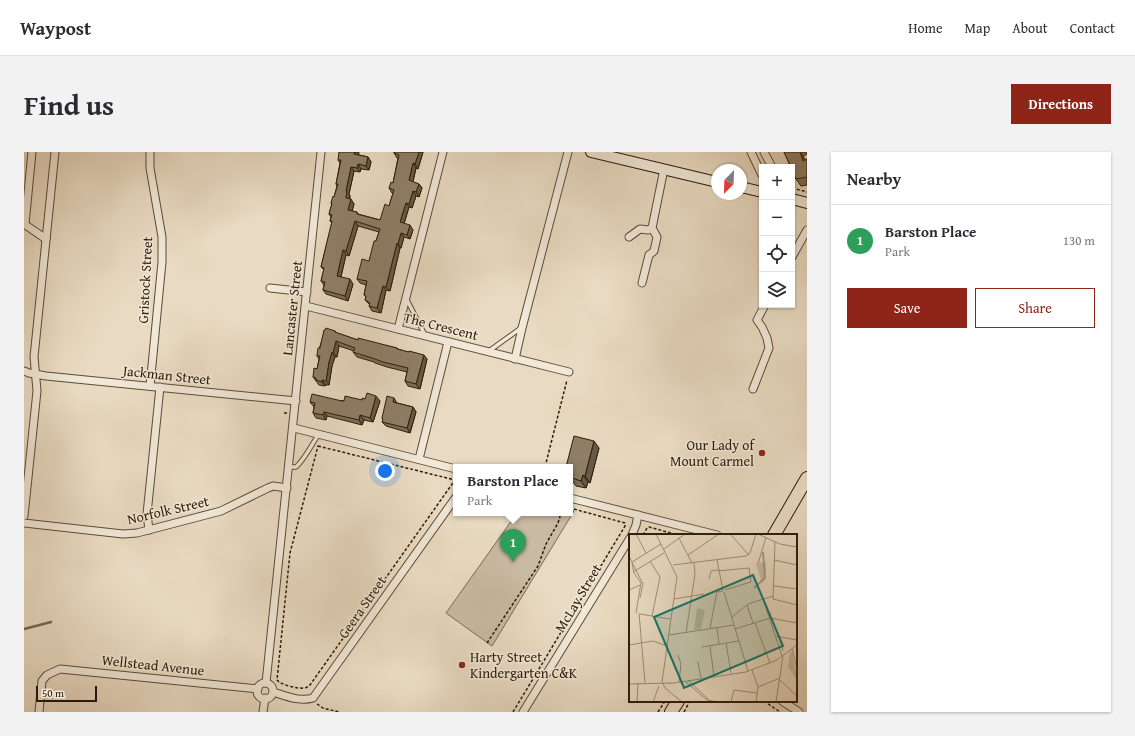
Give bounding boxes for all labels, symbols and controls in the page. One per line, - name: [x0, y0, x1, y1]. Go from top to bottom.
- text: Waypost: [20, 14, 91, 42]
- text: Home: [908, 18, 943, 38]
- text: Map: [965, 18, 990, 38]
- text: About: [1012, 18, 1048, 38]
- text: Contact: [1070, 18, 1115, 38]
- text: Find us: [24, 84, 114, 125]
- button: Directions: [1011, 84, 1111, 124]
- north arrow: [711, 164, 747, 200]
- map controls: [759, 164, 795, 308]
- button: +: [759, 164, 795, 200]
- text: Nearby: [847, 166, 901, 191]
- button: −: [759, 200, 795, 236]
- text: Barston Place: [885, 221, 976, 242]
- text: 1: [857, 231, 863, 250]
- text: 130 m: [1063, 231, 1095, 250]
- street label: Gristock Street: [133, 236, 157, 324]
- button: locate: [759, 236, 795, 272]
- text: Park: [885, 242, 910, 261]
- street label: Lancaster Street: [277, 259, 307, 357]
- button: layers: [759, 272, 795, 308]
- button: Save: [847, 288, 967, 328]
- button: Share: [975, 288, 1095, 328]
- street label: The Crescent: [402, 307, 480, 345]
- street label: Jackman Street: [120, 360, 212, 390]
- place label: Our Lady of Mount Carmel: [670, 435, 755, 471]
- marker: Our Lady of Mount Carmel: [757, 448, 767, 458]
- your location: [375, 461, 395, 481]
- popup: [453, 464, 573, 516]
- text: Barston Place: [467, 470, 559, 491]
- street label: Norfolk Street: [125, 491, 211, 529]
- text: Park: [467, 491, 492, 510]
- pin: 1: [500, 529, 526, 562]
- inset map: [629, 534, 797, 702]
- street label: McLay Street: [550, 560, 606, 636]
- street label: Geera Street: [333, 572, 391, 642]
- place label: Harty Street Kindergarten C&K: [470, 647, 578, 683]
- street label: Wellstead Avenue: [101, 650, 206, 680]
- marker: Harty Street Kindergarten C&K: [457, 660, 467, 670]
- scale bar: [36, 684, 97, 703]
- text: 50 m: [42, 685, 64, 701]

